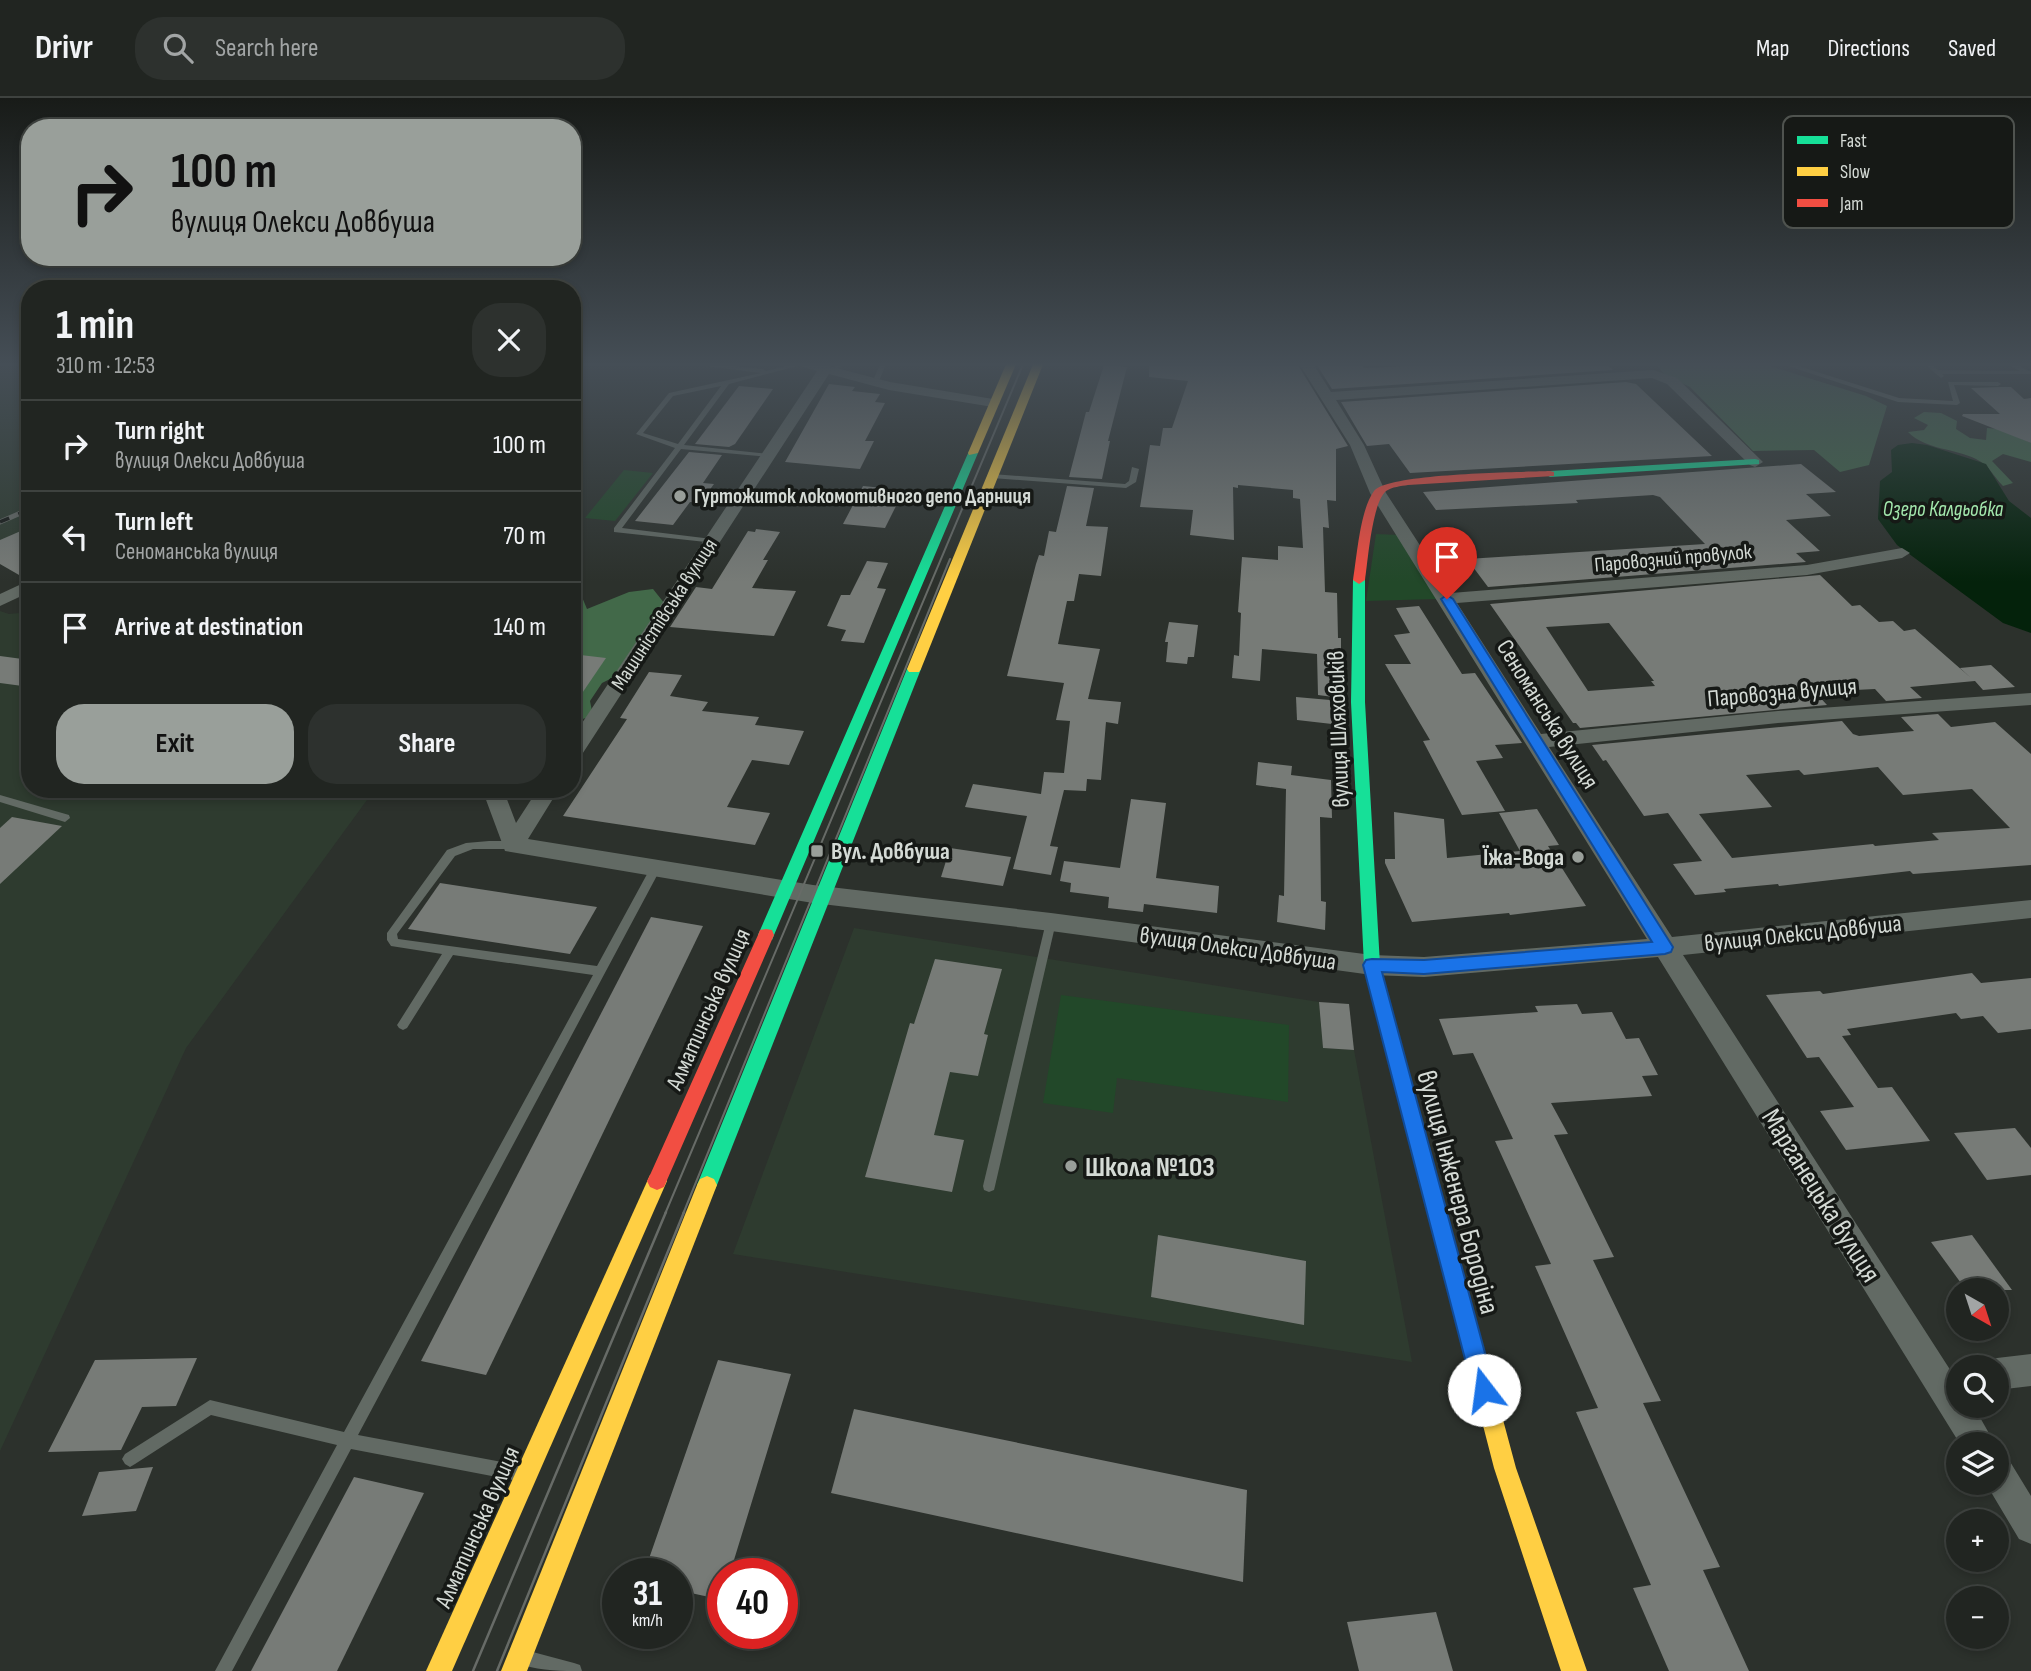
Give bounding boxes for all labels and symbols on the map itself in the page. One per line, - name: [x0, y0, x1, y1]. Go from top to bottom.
- legend: [1783, 116, 2014, 228]
- text: Fast: [1840, 130, 1867, 153]
- text: Slow: [1840, 161, 1870, 184]
- text: Jam: [1839, 193, 1863, 216]
- place label: Гуртожиток локомотивного депо Дарниця: [694, 484, 1031, 509]
- marker: Гуртожиток локомотивного депо Дарниця: [672, 488, 688, 504]
- water label: Озеро Калдьобка: [1883, 497, 2004, 522]
- pin: [1417, 527, 1477, 599]
- street label: Машиністівська вулиця: [606, 534, 723, 695]
- street label: Паровозний провулок: [1593, 539, 1753, 578]
- street label: Сеноманська вулиця: [1490, 634, 1605, 794]
- street label: вулиця Шляховиків: [1321, 650, 1356, 808]
- street label: Паровозна вулиця: [1706, 672, 1858, 713]
- place label: Вул. Довбуша: [831, 837, 950, 866]
- marker: Вул. Довбуша: [809, 843, 825, 859]
- place label: Їжа-Вода: [1482, 843, 1564, 872]
- marker: Їжа-Вода: [1570, 849, 1586, 865]
- street label: вулиця Олекси Довбуша: [1703, 909, 1903, 958]
- street label: вулиця Олекси Довбуша: [1138, 920, 1338, 977]
- street label: Алматинська вулиця: [660, 924, 757, 1095]
- street label: вулиця Інженера Бородіна: [1409, 1067, 1506, 1318]
- street label: Марганецька вулиця: [1754, 1103, 1887, 1289]
- place label: Школа №103: [1085, 1151, 1215, 1184]
- marker: Школа №103: [1063, 1158, 1079, 1174]
- north arrow: [1946, 1278, 2009, 1340]
- position arrow: [1447, 1353, 1521, 1427]
- street label: Алматинська вулиця: [429, 1442, 526, 1613]
- speed limit sign: 40: [707, 1558, 798, 1649]

